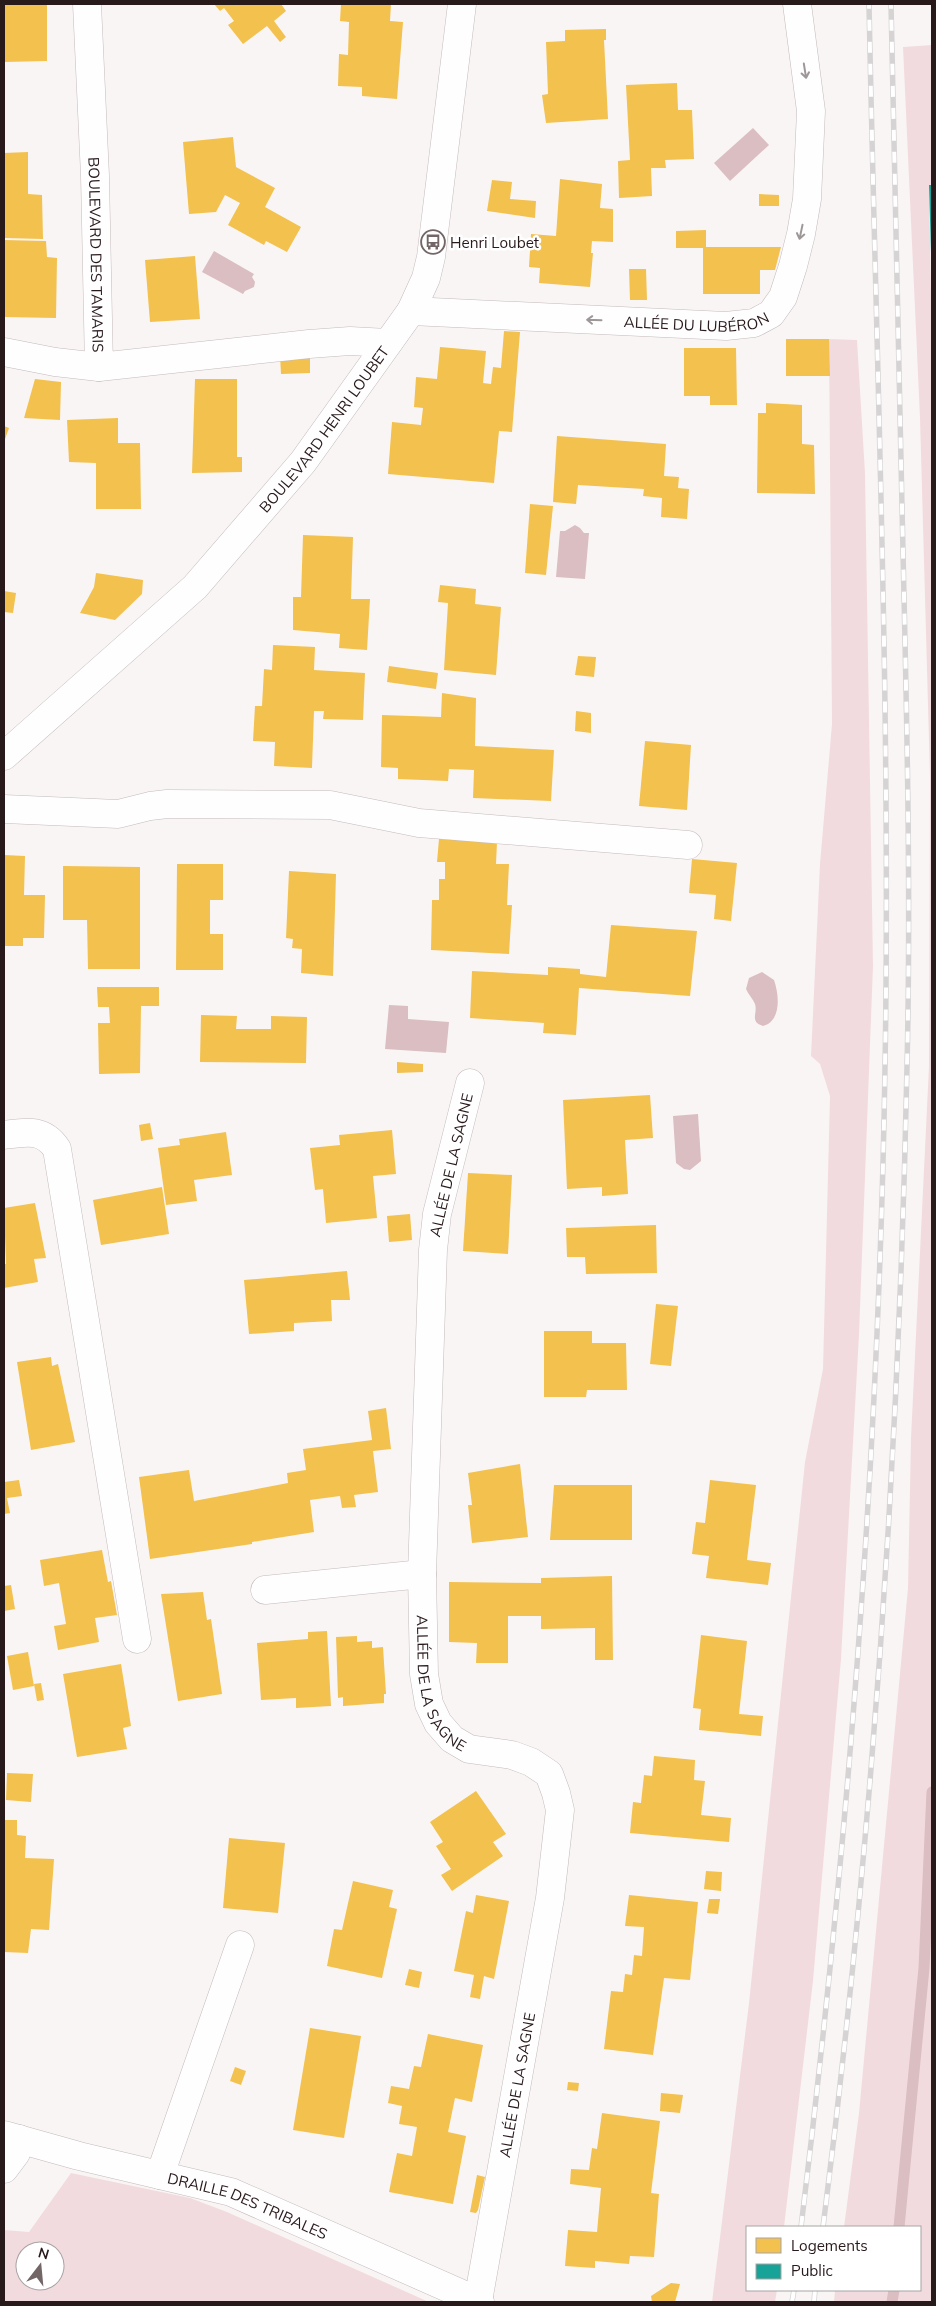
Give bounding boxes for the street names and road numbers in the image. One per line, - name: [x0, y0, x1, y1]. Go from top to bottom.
- street label: BOULEVARD DES TAMARIS: [85, 157, 108, 353]
- street label: ALLÉE DU LUBÉRON: [623, 307, 772, 336]
- street label: BOULEVARD HENRI LOUBET: [255, 342, 393, 516]
- street label: ALLÉE DE LA SAGNE: [425, 1091, 477, 1239]
- street label: ALLÉE DE LA SAGNE: [413, 1615, 470, 1755]
- street label: ALLÉE DE LA SAGNE: [495, 2011, 539, 2159]
- street label: DRAILLE DES TRIBALES: [166, 2168, 331, 2243]

